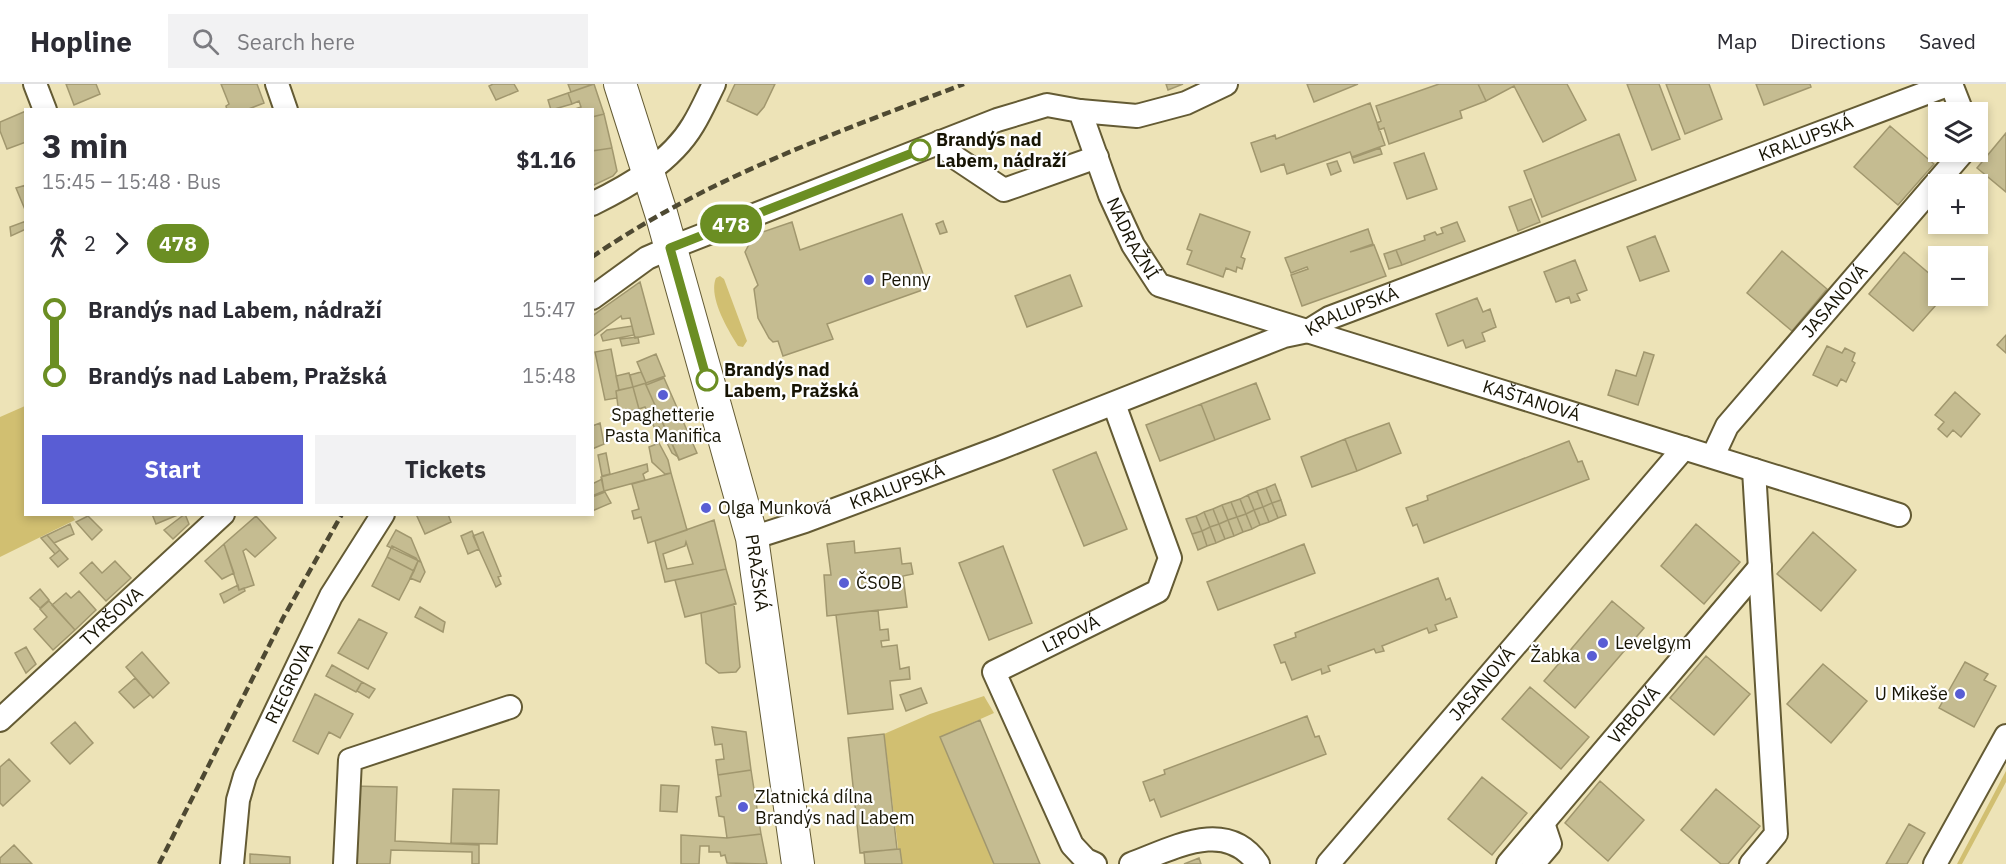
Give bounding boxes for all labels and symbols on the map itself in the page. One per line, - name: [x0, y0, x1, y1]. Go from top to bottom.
- street label: KRALUPSKÁ: [1755, 109, 1857, 166]
- place label: Brandýs nad Labem, nádraží: [936, 128, 1067, 172]
- marker: Brandýs nad Labem, nádraží: [909, 139, 931, 161]
- street label: NÁDRAŽNÍ: [1102, 194, 1164, 283]
- line badge: 478: [696, 204, 765, 244]
- street label: JASANOVÁ: [1796, 259, 1873, 342]
- place label: Penny: [881, 268, 931, 291]
- marker: Penny: [862, 273, 876, 287]
- street label: KRALUPSKÁ: [1300, 281, 1402, 341]
- place label: Brandýs nad Labem, Pražská: [724, 358, 859, 402]
- marker: Brandýs nad Labem, Pražská: [696, 369, 718, 391]
- street label: KAŠTANOVÁ: [1480, 374, 1584, 426]
- marker: Spaghetterie Pasta Manifica: [656, 388, 670, 402]
- place label: Spaghetterie Pasta Manifica: [605, 403, 722, 447]
- street label: KRALUPSKÁ: [846, 458, 948, 514]
- place label: Olga Munková: [718, 496, 832, 519]
- marker: Olga Munková: [699, 501, 713, 515]
- street label: PRAŽSKÁ: [741, 533, 774, 613]
- place label: ČSOB: [856, 570, 902, 594]
- marker: ČSOB: [837, 576, 851, 590]
- street label: TYRŠOVA: [75, 581, 148, 651]
- street label: LIPOVÁ: [1038, 609, 1104, 657]
- place label: Levelgym: [1615, 631, 1691, 654]
- marker: Levelgym: [1596, 636, 1610, 650]
- street label: RIEGROVA: [260, 638, 318, 727]
- street label: JASANOVÁ: [1444, 642, 1520, 725]
- place label: Žabka: [1531, 644, 1580, 667]
- marker: Žabka: [1585, 649, 1599, 663]
- street label: VRBOVÁ: [1603, 681, 1665, 749]
- place label: U Mikeše: [1875, 682, 1948, 705]
- marker: U Mikeše: [1953, 687, 1967, 701]
- place label: Zlatnická dílna Brandýs nad Labem: [755, 785, 915, 829]
- marker: Zlatnická dílna Brandýs nad Labem: [736, 800, 750, 814]

